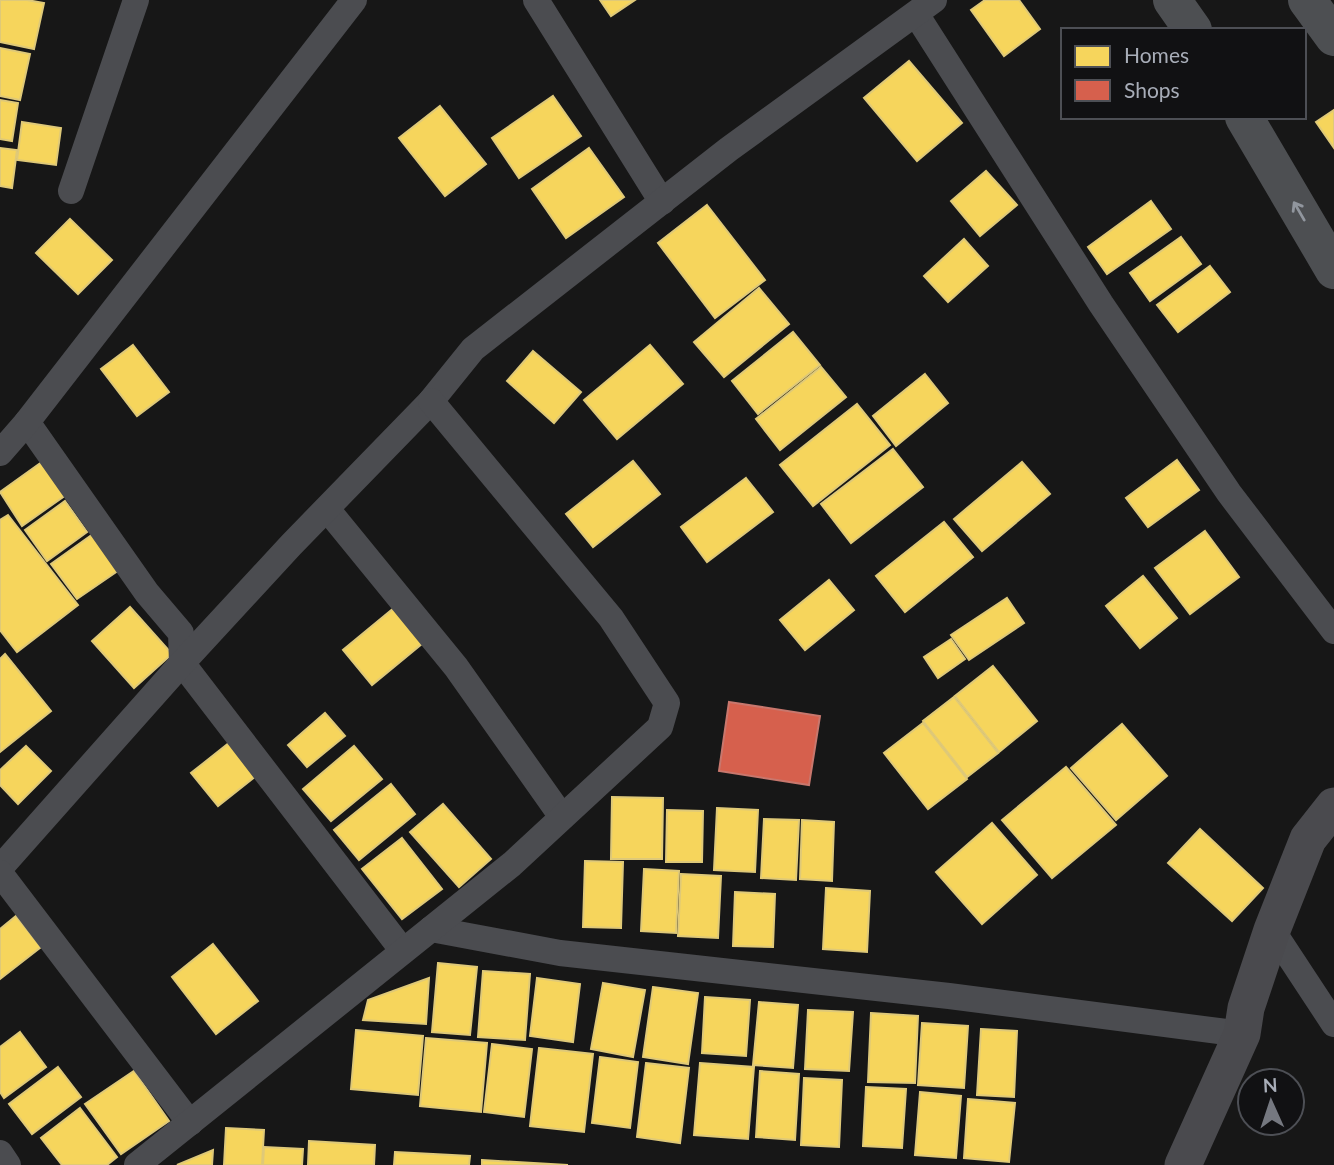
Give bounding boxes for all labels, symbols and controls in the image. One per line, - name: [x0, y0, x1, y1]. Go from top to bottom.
- legend: [1061, 28, 1306, 119]
- text: Homes: [1124, 42, 1189, 67]
- text: Shops: [1124, 77, 1180, 102]
- one-way arrow: [1292, 201, 1306, 221]
- north arrow: [1236, 1067, 1306, 1137]
- text: N: [1262, 1073, 1278, 1096]

